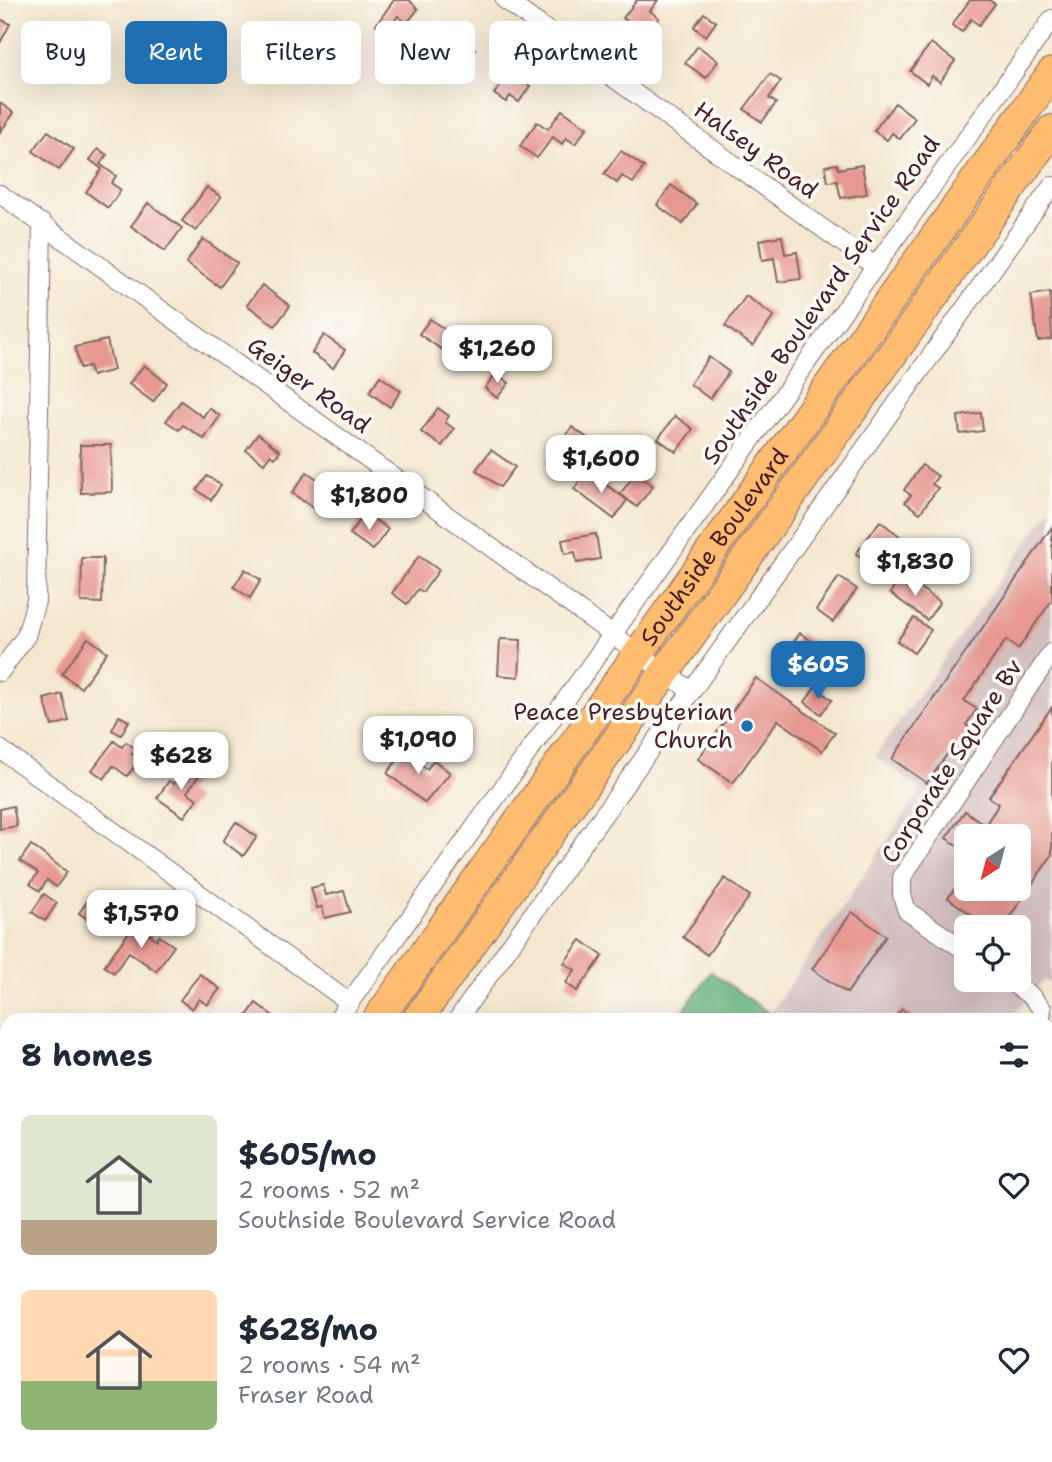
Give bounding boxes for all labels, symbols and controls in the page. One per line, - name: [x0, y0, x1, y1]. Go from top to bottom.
- chip: Buy: [21, 21, 111, 84]
- chip: Rent: [125, 21, 227, 84]
- chip: Filters: [241, 21, 361, 84]
- chip: New: [375, 21, 475, 84]
- chip: Apartment: [489, 21, 662, 84]
- street label: Halsey Road: [687, 94, 825, 206]
- street label: Southside Boulevard Service Road: [695, 129, 947, 471]
- pin: $1,260: [440, 326, 554, 385]
- street label: Geiger Road: [241, 329, 377, 441]
- text: $1,260: [458, 333, 536, 363]
- pin: $1,600: [544, 435, 658, 495]
- street label: Southside Boulevard: [633, 441, 796, 652]
- text: $1,600: [562, 443, 640, 473]
- pin: $1,800: [312, 472, 426, 532]
- text: $1,800: [330, 480, 408, 510]
- pin: $1,830: [858, 538, 972, 598]
- text: $1,830: [876, 546, 954, 576]
- pin: $605: [777, 642, 859, 701]
- text: $605: [787, 649, 849, 679]
- street label: Corporate Square Bv: [874, 653, 1030, 869]
- place label: Peace Presbyterian Church: [513, 696, 733, 756]
- pin: $1,090: [361, 716, 475, 776]
- marker: Peace Presbyterian Church: [739, 718, 755, 734]
- text: $1,090: [379, 724, 457, 754]
- pin: $628: [140, 732, 222, 792]
- text: $628: [149, 740, 213, 770]
- north arrow: [954, 824, 1031, 901]
- map controls: [954, 824, 1031, 992]
- pin: $1,570: [84, 890, 198, 950]
- text: $1,570: [103, 898, 179, 928]
- button: locate: [954, 915, 1031, 992]
- text: 8 homes: [21, 1035, 153, 1076]
- icon: filters: [995, 1036, 1033, 1074]
- text: $605/mo: [238, 1134, 377, 1175]
- icon: home: [77, 1143, 161, 1227]
- icon: heart: [995, 1166, 1033, 1204]
- text: 2 rooms · 52 m²: [238, 1175, 420, 1205]
- text: Southside Boulevard Service Road: [238, 1205, 616, 1235]
- text: $628/mo: [238, 1309, 378, 1350]
- icon: home: [77, 1318, 161, 1402]
- icon: heart: [995, 1341, 1033, 1379]
- text: 2 rooms · 54 m²: [238, 1350, 421, 1380]
- text: Fraser Road: [238, 1380, 374, 1410]

